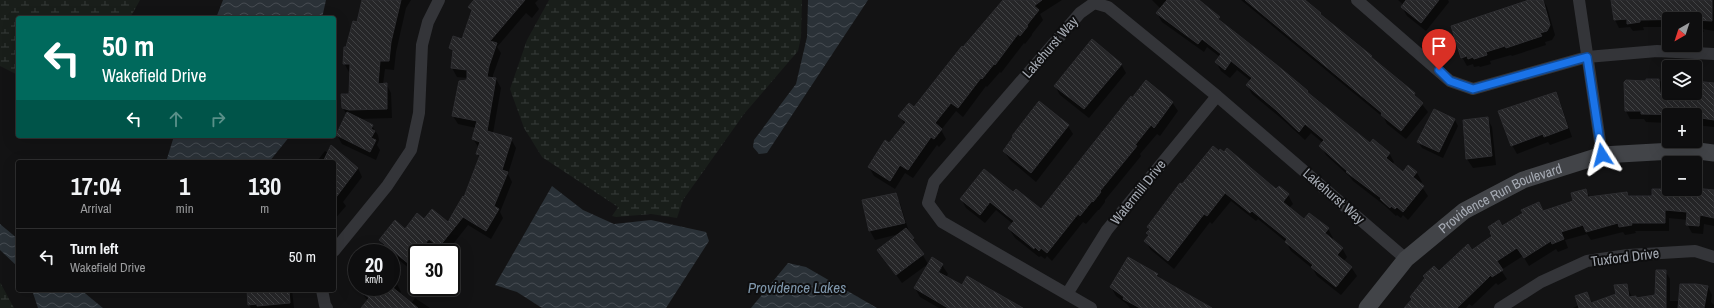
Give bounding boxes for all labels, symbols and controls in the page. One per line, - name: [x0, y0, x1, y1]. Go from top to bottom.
- street label: Lakehurst Way: [1018, 12, 1082, 82]
- north arrow: [1662, 12, 1702, 52]
- map controls: [1662, 12, 1702, 196]
- text: 50 m: [102, 27, 154, 65]
- pin: [1422, 29, 1456, 70]
- icon: left: [36, 32, 88, 84]
- icon: arrive: [1428, 35, 1450, 57]
- button: layers: [1662, 60, 1702, 100]
- text: Wakefield Drive: [102, 63, 206, 88]
- icon: left: [123, 108, 145, 130]
- icon: ahead: [165, 108, 187, 130]
- icon: right: [207, 108, 229, 130]
- button: +: [1662, 108, 1702, 148]
- position arrow: [1581, 134, 1623, 176]
- street label: Watermill Drive: [1106, 156, 1170, 228]
- button: −: [1662, 156, 1702, 196]
- street label: Providence Run Boulevard: [1435, 159, 1564, 237]
- street label: Lakehurst Way: [1299, 164, 1369, 228]
- text: 17:04: [71, 170, 121, 202]
- text: 1: [179, 170, 190, 202]
- text: 130: [248, 170, 281, 202]
- text: Arrival: [81, 200, 111, 217]
- text: min: [176, 200, 194, 217]
- text: m: [260, 200, 269, 217]
- text: Turn left: [70, 238, 118, 259]
- speed limit sign: 30: [408, 244, 460, 296]
- street label: Tuxford Drive: [1590, 244, 1660, 270]
- icon: left: [36, 246, 58, 268]
- text: 50 m: [289, 246, 316, 267]
- text: 20: [365, 251, 383, 278]
- text: Wakefield Drive: [70, 259, 145, 276]
- text: km/h: [365, 273, 383, 286]
- water label: Providence Lakes: [748, 277, 846, 298]

